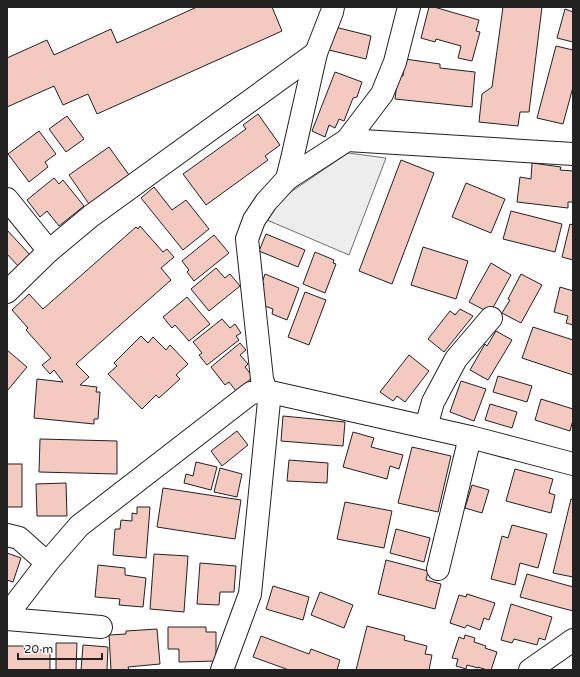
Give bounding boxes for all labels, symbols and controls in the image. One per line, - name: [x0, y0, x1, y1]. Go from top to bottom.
- scale bar: [18, 635, 102, 661]
- text: 20 m: [24, 642, 53, 656]

